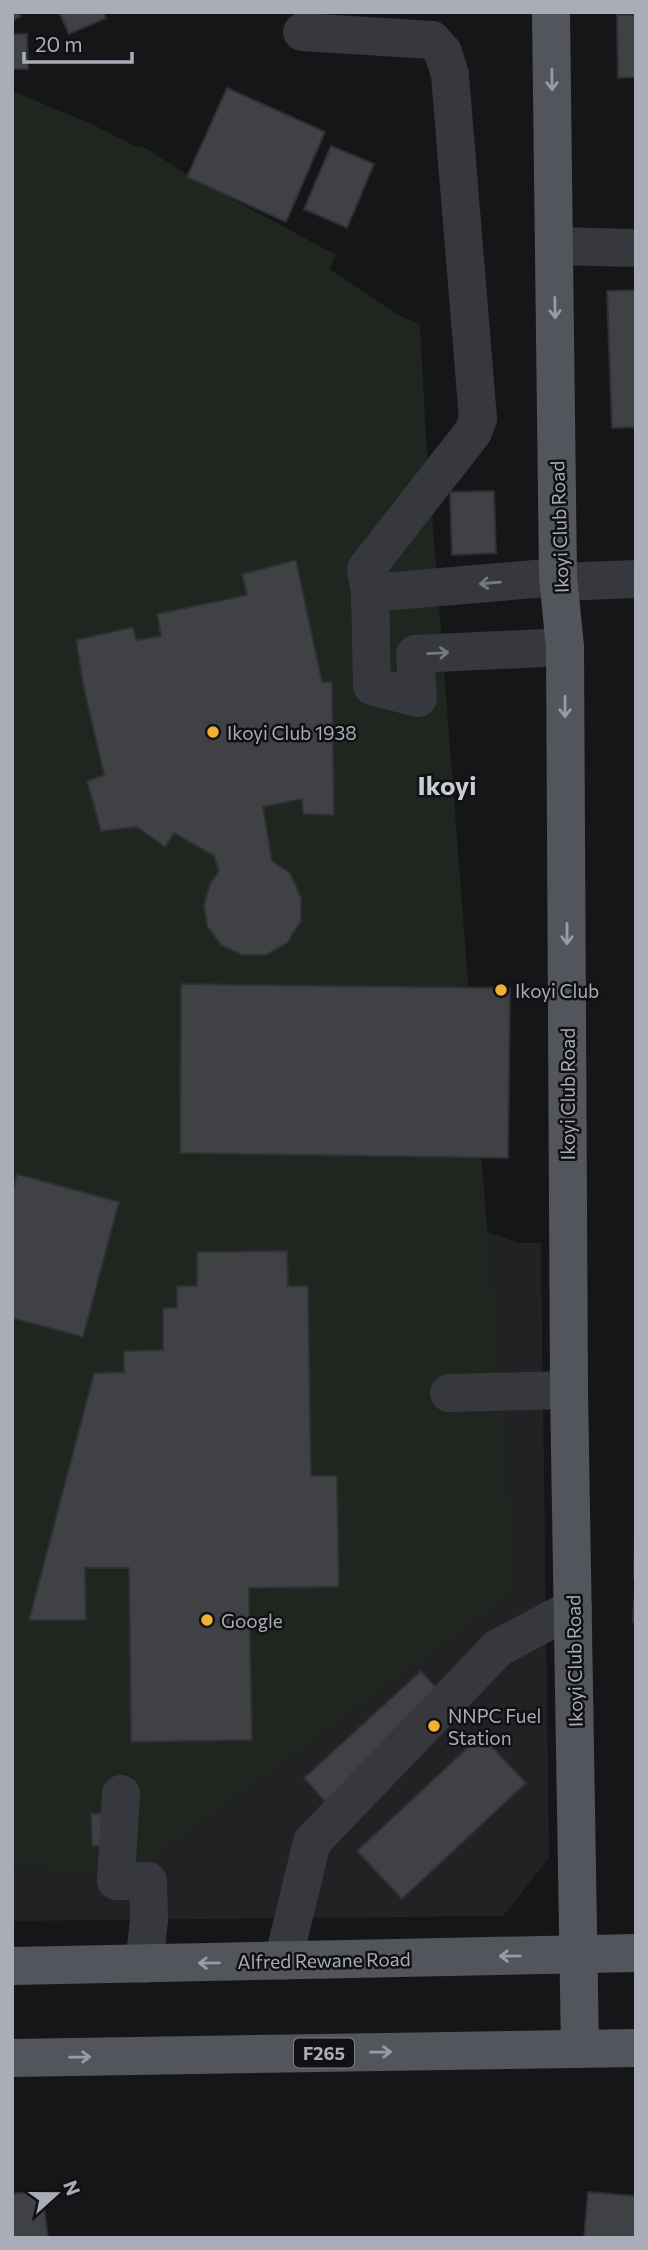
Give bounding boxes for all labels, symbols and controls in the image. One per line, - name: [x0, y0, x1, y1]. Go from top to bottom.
- scale bar: [24, 21, 133, 65]
- text: 20 m: [35, 31, 83, 56]
- one-way arrow: [545, 69, 559, 92]
- one-way arrow: [548, 296, 562, 319]
- street label: Ikoyi Club Road: [545, 461, 573, 593]
- one-way arrow: [479, 577, 502, 590]
- one-way arrow: [426, 646, 449, 659]
- one-way arrow: [558, 695, 572, 718]
- place label: Ikoyi Club 1938: [227, 721, 357, 744]
- marker: Ikoyi Club 1938: [205, 724, 221, 740]
- district label: Ikoyi: [418, 769, 476, 800]
- one-way arrow: [560, 922, 573, 945]
- place label: Ikoyi Club: [515, 979, 599, 1002]
- marker: Ikoyi Club: [493, 982, 509, 998]
- street label: Ikoyi Club Road: [556, 1028, 579, 1160]
- street label: Ikoyi Club Road: [561, 1595, 587, 1727]
- place label: Google: [221, 1609, 283, 1632]
- marker: Google: [199, 1612, 215, 1628]
- place label: NNPC Fuel Station: [448, 1704, 541, 1749]
- marker: NNPC Fuel Station: [426, 1718, 442, 1734]
- street label: Alfred Rewane Road: [237, 1947, 411, 1973]
- one-way arrow: [499, 1949, 522, 1963]
- one-way arrow: [198, 1956, 221, 1969]
- road number: F265: [294, 2038, 354, 2068]
- one-way arrow: [370, 2045, 393, 2059]
- one-way arrow: [69, 2050, 92, 2063]
- north arrow: [21, 2159, 91, 2229]
- text: N: [59, 2177, 86, 2199]

